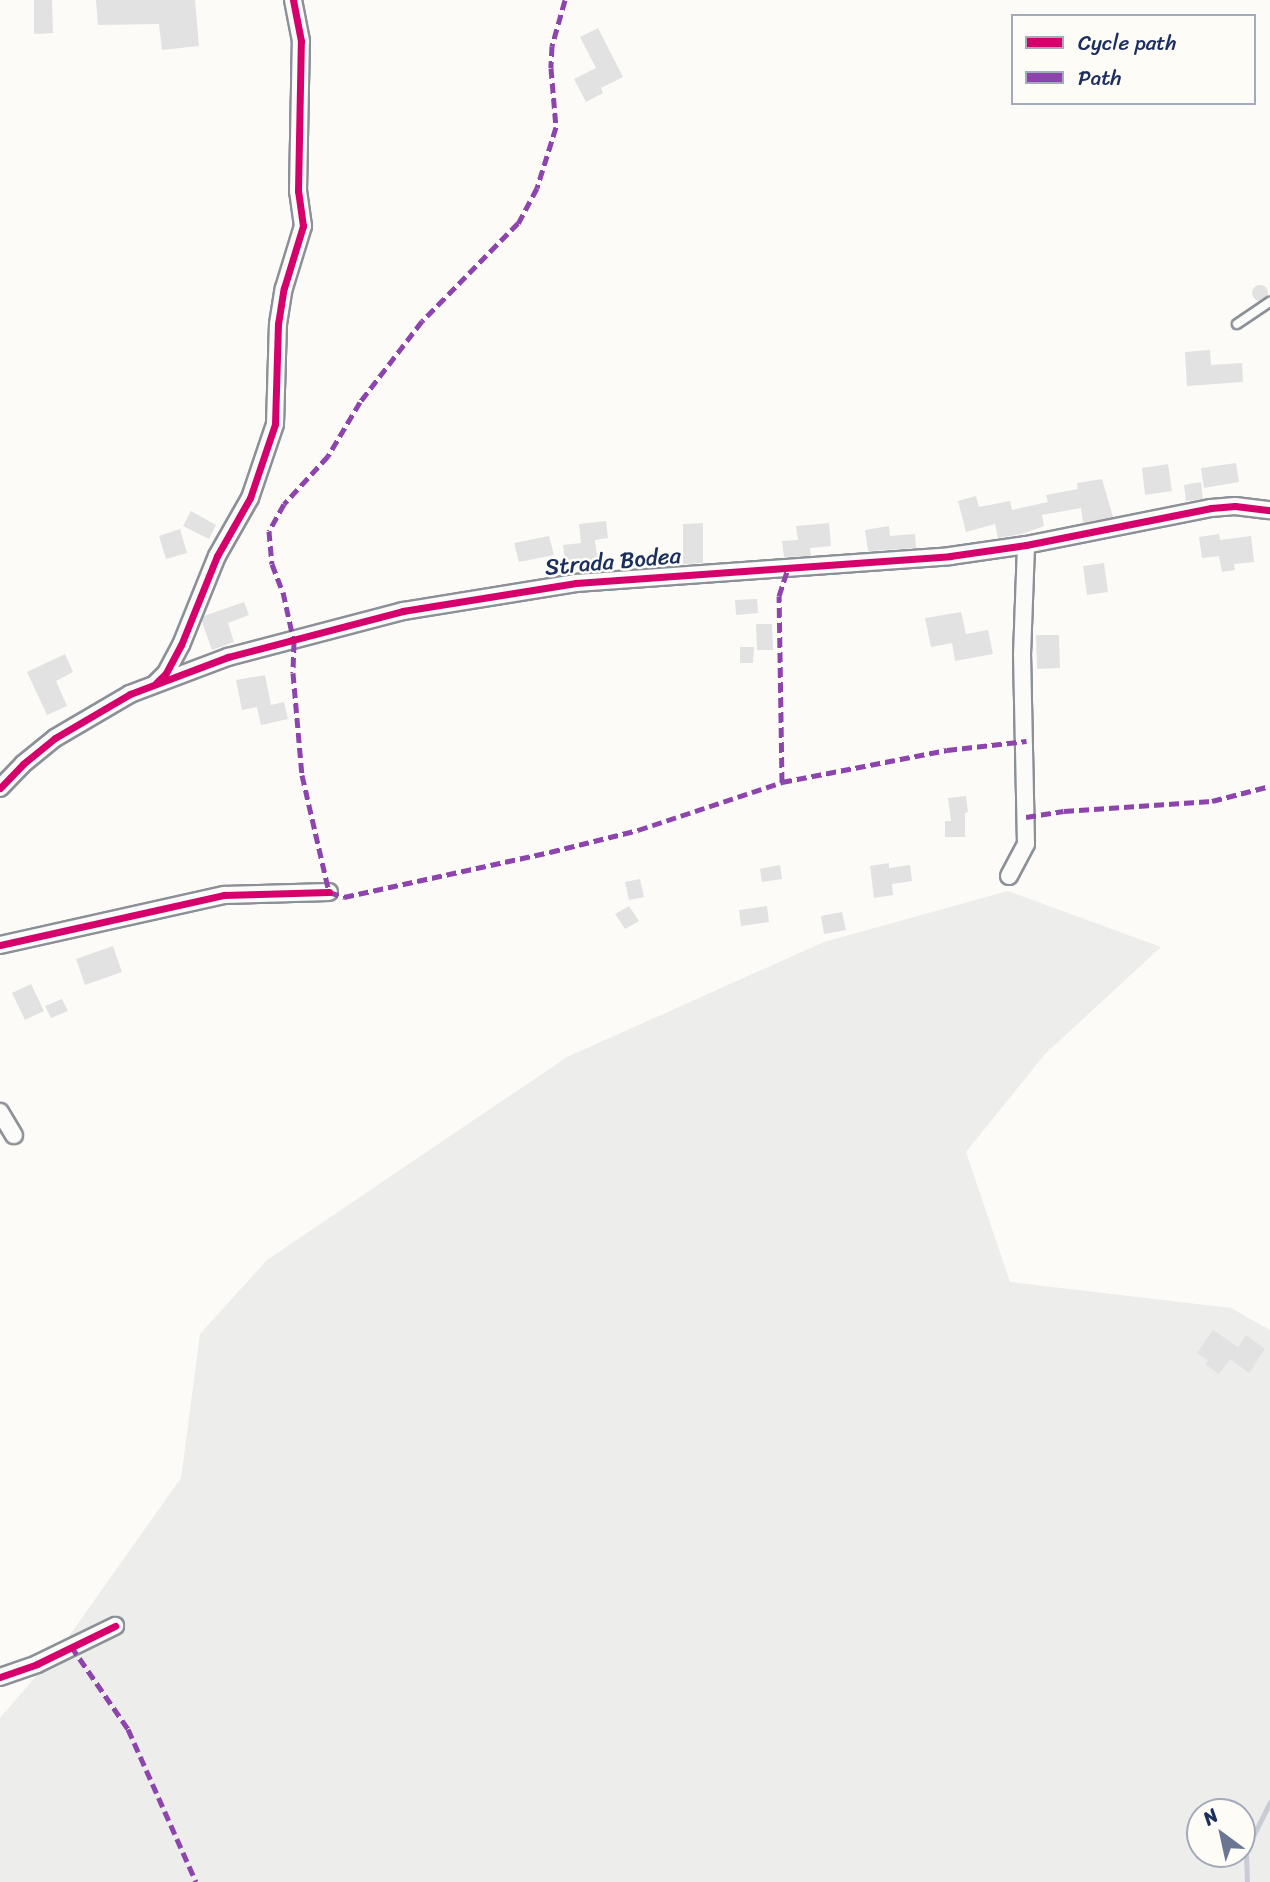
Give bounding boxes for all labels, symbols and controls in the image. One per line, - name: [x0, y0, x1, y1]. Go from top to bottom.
- legend: [1011, 14, 1256, 105]
- text: Cycle path: [1078, 24, 1177, 62]
- text: Path: [1078, 59, 1121, 97]
- street label: Strada Bodea: [544, 542, 682, 582]
- north arrow: [1186, 1798, 1256, 1868]
- text: N: [1196, 1799, 1225, 1834]

